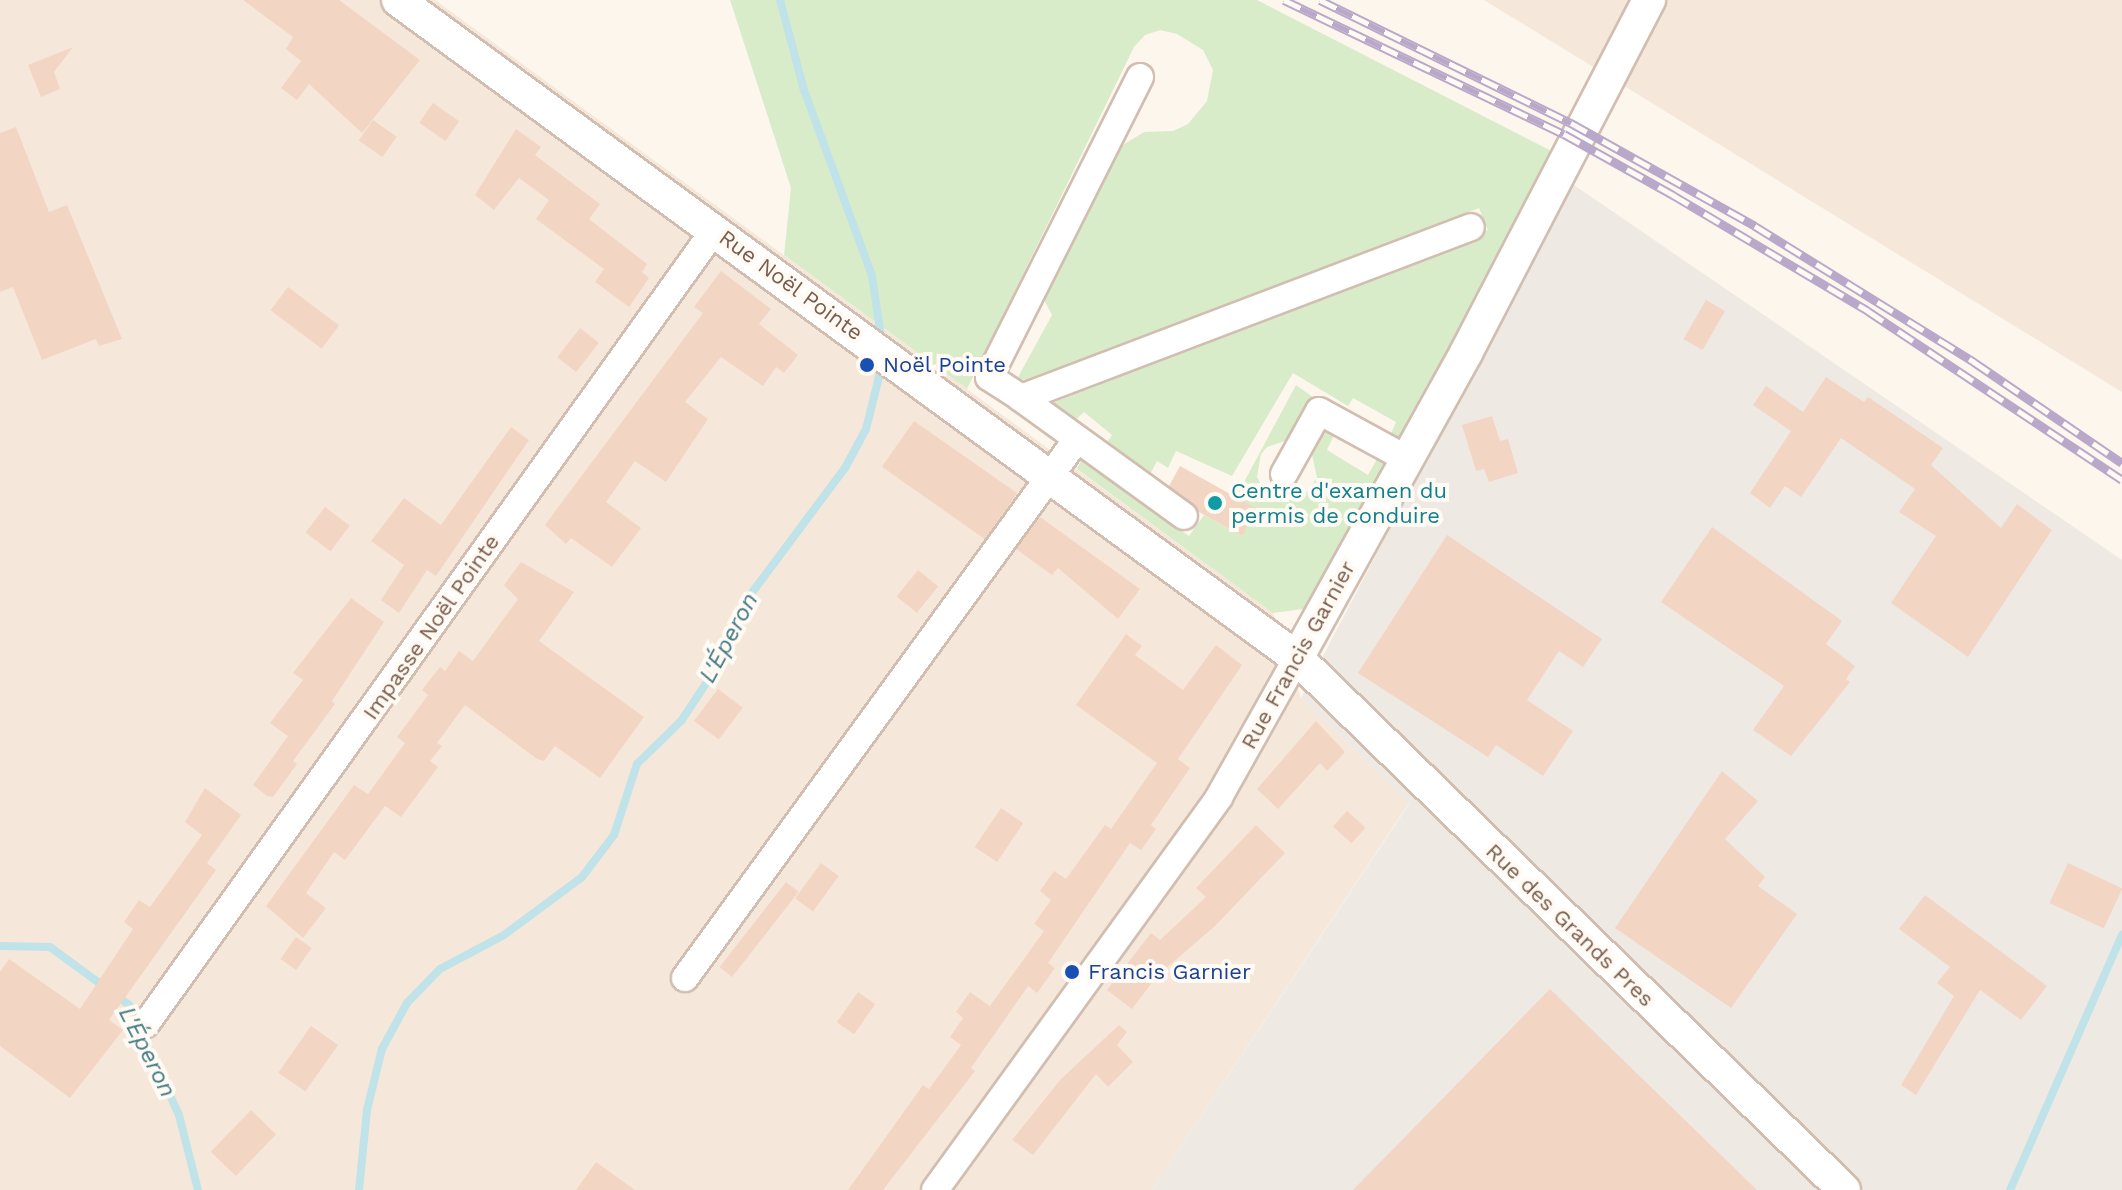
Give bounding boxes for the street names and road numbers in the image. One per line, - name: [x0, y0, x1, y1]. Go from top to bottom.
- street label: Rue Noël Pointe: [714, 224, 868, 346]
- street label: Impasse Noël Pointe: [357, 529, 505, 725]
- street label: Rue Francis Garnier: [1235, 556, 1361, 754]
- street label: Rue des Grands Pres: [1480, 838, 1660, 1012]

